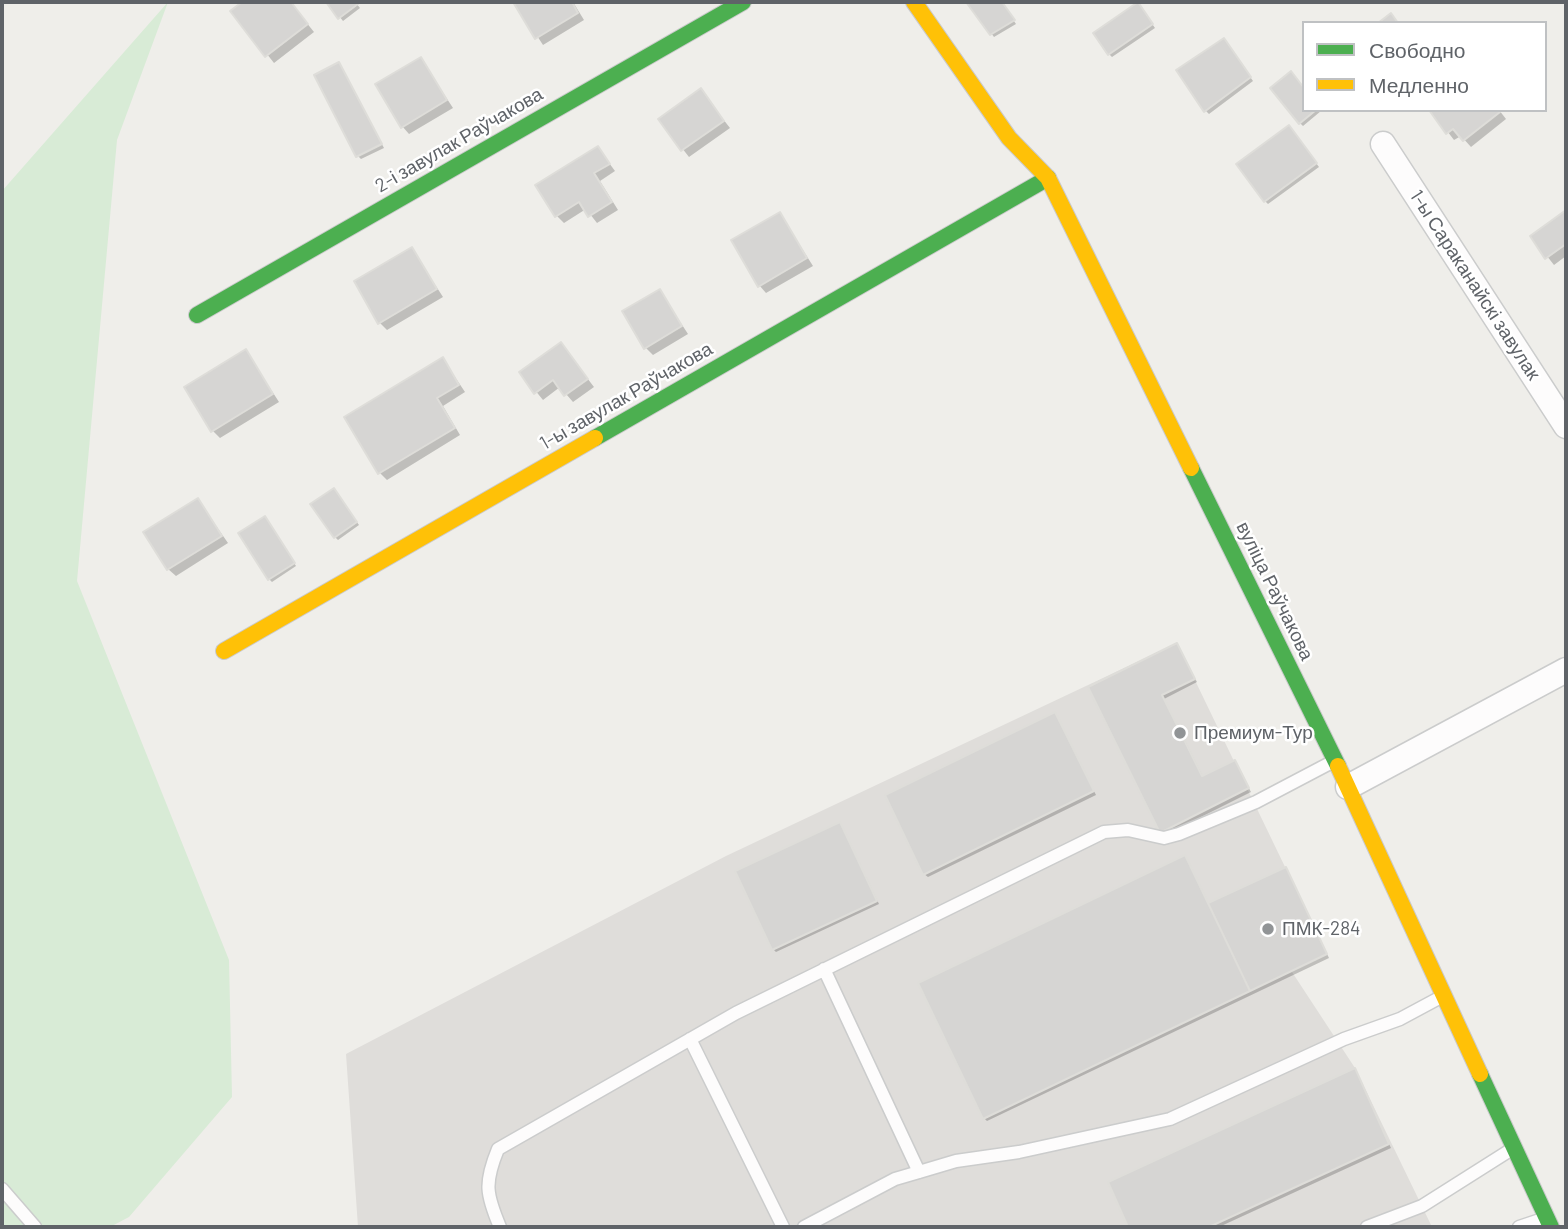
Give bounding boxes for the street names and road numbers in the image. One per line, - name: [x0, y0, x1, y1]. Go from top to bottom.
- street label: 2-і завулак Раўчакова: [371, 83, 547, 197]
- street label: 1-ы Сараканайскі завулак: [1405, 186, 1545, 384]
- street label: 1-ы завулак Раўчакова: [536, 337, 716, 455]
- street label: вуліца Раўчакова: [1232, 518, 1318, 664]

